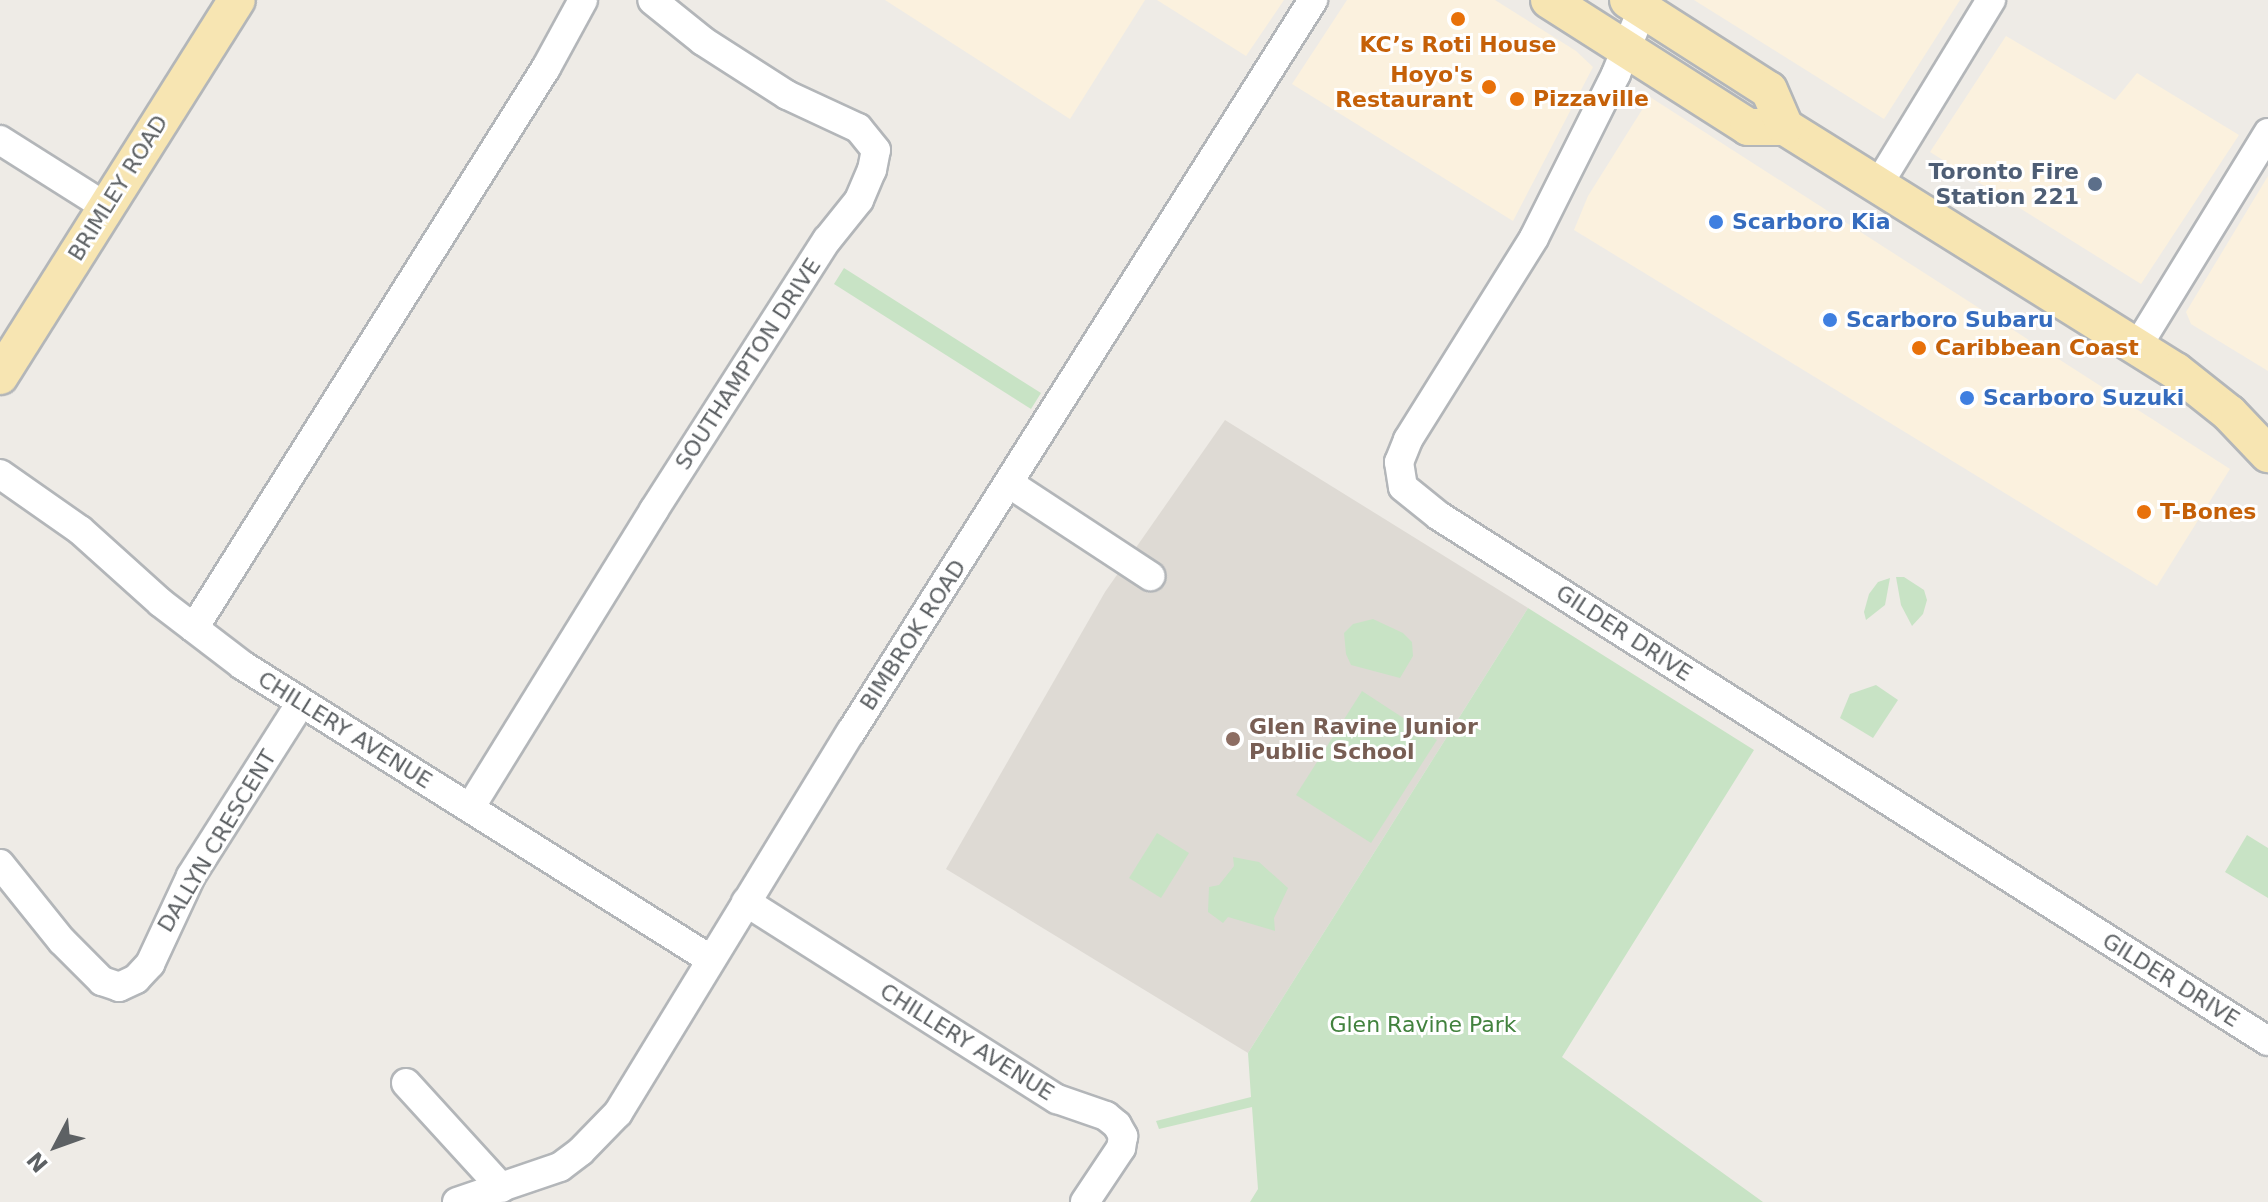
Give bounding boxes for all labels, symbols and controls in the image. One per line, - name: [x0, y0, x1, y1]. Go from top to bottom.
- marker: KC’s Roti House: [1449, 10, 1467, 28]
- place label: KC’s Roti House: [1359, 32, 1557, 58]
- place label: Hoyo's Restaurant: [1335, 61, 1473, 112]
- marker: Hoyo's Restaurant: [1480, 78, 1498, 96]
- place label: Pizzaville: [1533, 86, 1649, 112]
- marker: Pizzaville: [1508, 90, 1526, 108]
- street label: BRIMLEY ROAD: [63, 110, 173, 266]
- place label: Toronto Fire Station 221: [1929, 158, 2079, 210]
- marker: Toronto Fire Station 221: [2086, 175, 2104, 193]
- place label: Scarboro Kia: [1732, 209, 1891, 235]
- marker: Scarboro Kia: [1707, 213, 1725, 231]
- street label: SOUTHAMPTON DRIVE: [670, 253, 826, 475]
- place label: Scarboro Subaru: [1846, 307, 2054, 333]
- marker: Scarboro Subaru: [1821, 311, 1839, 329]
- place label: Caribbean Coast: [1935, 335, 2139, 361]
- marker: Caribbean Coast: [1910, 339, 1928, 357]
- place label: Scarboro Suzuki: [1983, 385, 2184, 411]
- marker: Scarboro Suzuki: [1958, 389, 1976, 407]
- place label: T-Bones: [2160, 499, 2256, 525]
- marker: T-Bones: [2135, 503, 2153, 521]
- street label: BIMBROK ROAD: [855, 555, 971, 715]
- street label: GILDER DRIVE: [1551, 579, 1697, 687]
- street label: CHILLERY AVENUE: [253, 666, 437, 794]
- place label: Glen Ravine Junior Public School: [1249, 713, 1478, 764]
- marker: Glen Ravine Junior Public School: [1224, 730, 1242, 748]
- street label: DALLYN CRESCENT: [152, 745, 282, 937]
- street label: GILDER DRIVE: [2098, 927, 2244, 1033]
- street label: CHILLERY AVENUE: [875, 978, 1059, 1106]
- park label: Glen Ravine Park: [1329, 1012, 1517, 1038]
- north arrow: [16, 1106, 96, 1186]
- text: N: [22, 1147, 53, 1177]

